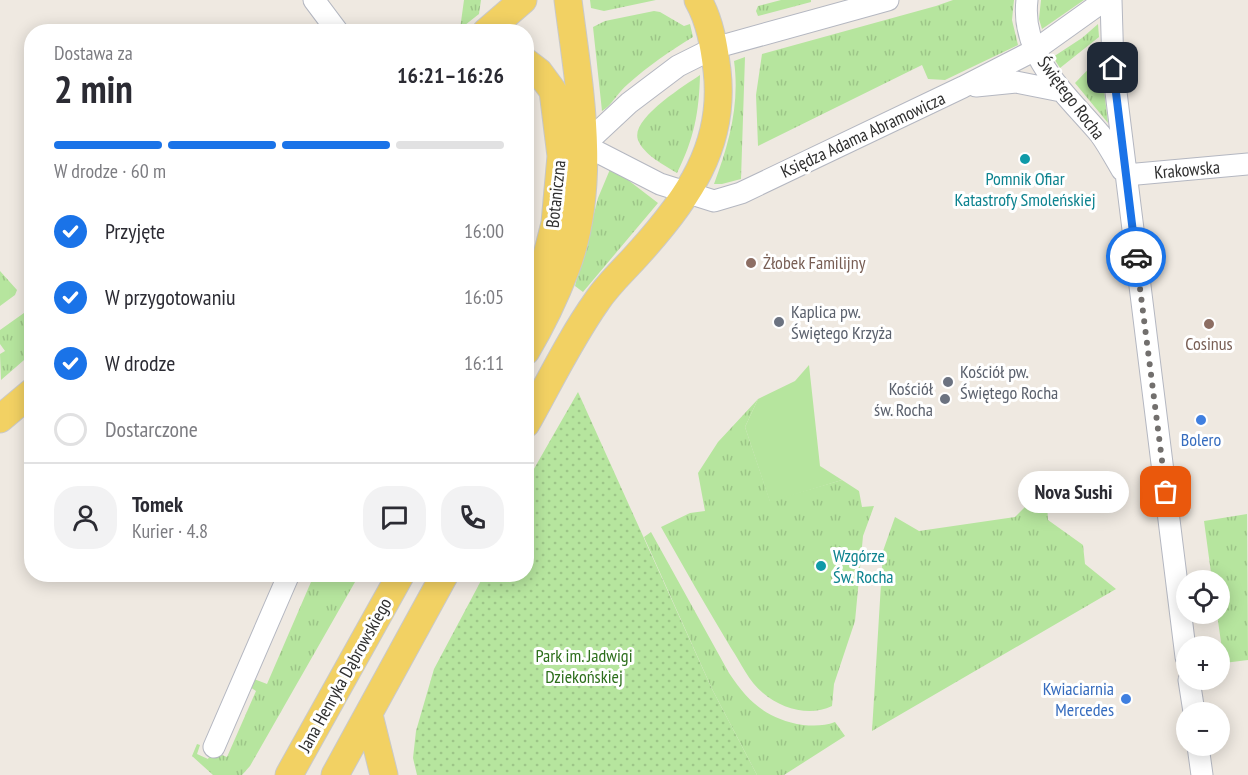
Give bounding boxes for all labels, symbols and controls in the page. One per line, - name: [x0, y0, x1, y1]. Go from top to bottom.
- text: Dostawa za: [54, 40, 133, 66]
- pin: [1087, 42, 1138, 93]
- icon: home: [1096, 51, 1129, 84]
- street label: Świętego Rocha: [1033, 52, 1110, 144]
- text: 16:21–16:26: [397, 61, 504, 89]
- text: 2 min: [54, 63, 133, 114]
- street label: Księdza Adama Abramowicza: [777, 86, 949, 183]
- marker: Pomnik Ofiar Katastrofy Smoleńskiej: [1018, 152, 1032, 166]
- street label: Krakowska: [1153, 155, 1221, 184]
- text: W drodze · 60 m: [54, 158, 166, 184]
- street label: Botaniczna: [541, 159, 570, 229]
- place label: Pomnik Ofiar Katastrofy Smoleńskiej: [954, 167, 1096, 211]
- icon: check: [54, 215, 87, 248]
- text: Przyjęte: [105, 217, 165, 245]
- text: 16:00: [464, 218, 504, 244]
- courier: [1106, 227, 1166, 287]
- icon: car: [1120, 241, 1153, 274]
- place label: Żłobek Familijny: [763, 251, 866, 274]
- marker: Żłobek Familijny: [744, 256, 758, 270]
- icon: check: [54, 281, 87, 314]
- text: W przygotowaniu: [105, 283, 236, 311]
- text: 16:05: [464, 284, 504, 310]
- place label: Kaplica pw. Świętego Krzyża: [791, 300, 892, 344]
- marker: Kaplica pw. Świętego Krzyża: [772, 315, 786, 329]
- marker: Cosinus: [1202, 317, 1216, 331]
- place label: Cosinus: [1185, 332, 1233, 355]
- icon: check: [54, 347, 87, 380]
- text: W drodze: [105, 349, 175, 377]
- text: 16:11: [464, 350, 504, 376]
- place label: Kościół pw. Świętego Rocha: [960, 360, 1058, 404]
- marker: Kościół pw. Świętego Rocha: [941, 375, 955, 389]
- place label: Kościół św. Rocha: [874, 377, 934, 421]
- marker: Kościół św. Rocha: [938, 392, 952, 406]
- marker: Bolero: [1194, 413, 1208, 427]
- text: Dostarczone: [105, 415, 198, 443]
- place label: Bolero: [1181, 428, 1222, 451]
- pin: [1140, 466, 1191, 517]
- callout: Nova Sushi: [1019, 471, 1130, 513]
- icon: bag: [1149, 475, 1182, 508]
- text: Nova Sushi: [1034, 479, 1113, 505]
- button: person: [54, 486, 117, 549]
- button: chat: [363, 486, 426, 549]
- button: phone: [441, 486, 504, 549]
- text: Tomek: [132, 490, 183, 518]
- text: Kurier · 4.8: [132, 518, 208, 544]
- place label: Wzgórze Św. Rocha: [833, 544, 894, 588]
- marker: Wzgórze Św. Rocha: [814, 559, 828, 573]
- map controls: [1176, 570, 1230, 756]
- button: locate: [1176, 570, 1230, 624]
- street label: Jana Henryka Dąbrowskiego: [292, 594, 397, 757]
- button: +: [1176, 636, 1230, 690]
- park label: Park im. Jadwigi Dziekońskiej: [535, 644, 633, 688]
- place label: Kwiaciarnia Mercedes: [1043, 677, 1114, 721]
- marker: Kwiaciarnia Mercedes: [1119, 692, 1133, 706]
- button: −: [1176, 702, 1230, 756]

